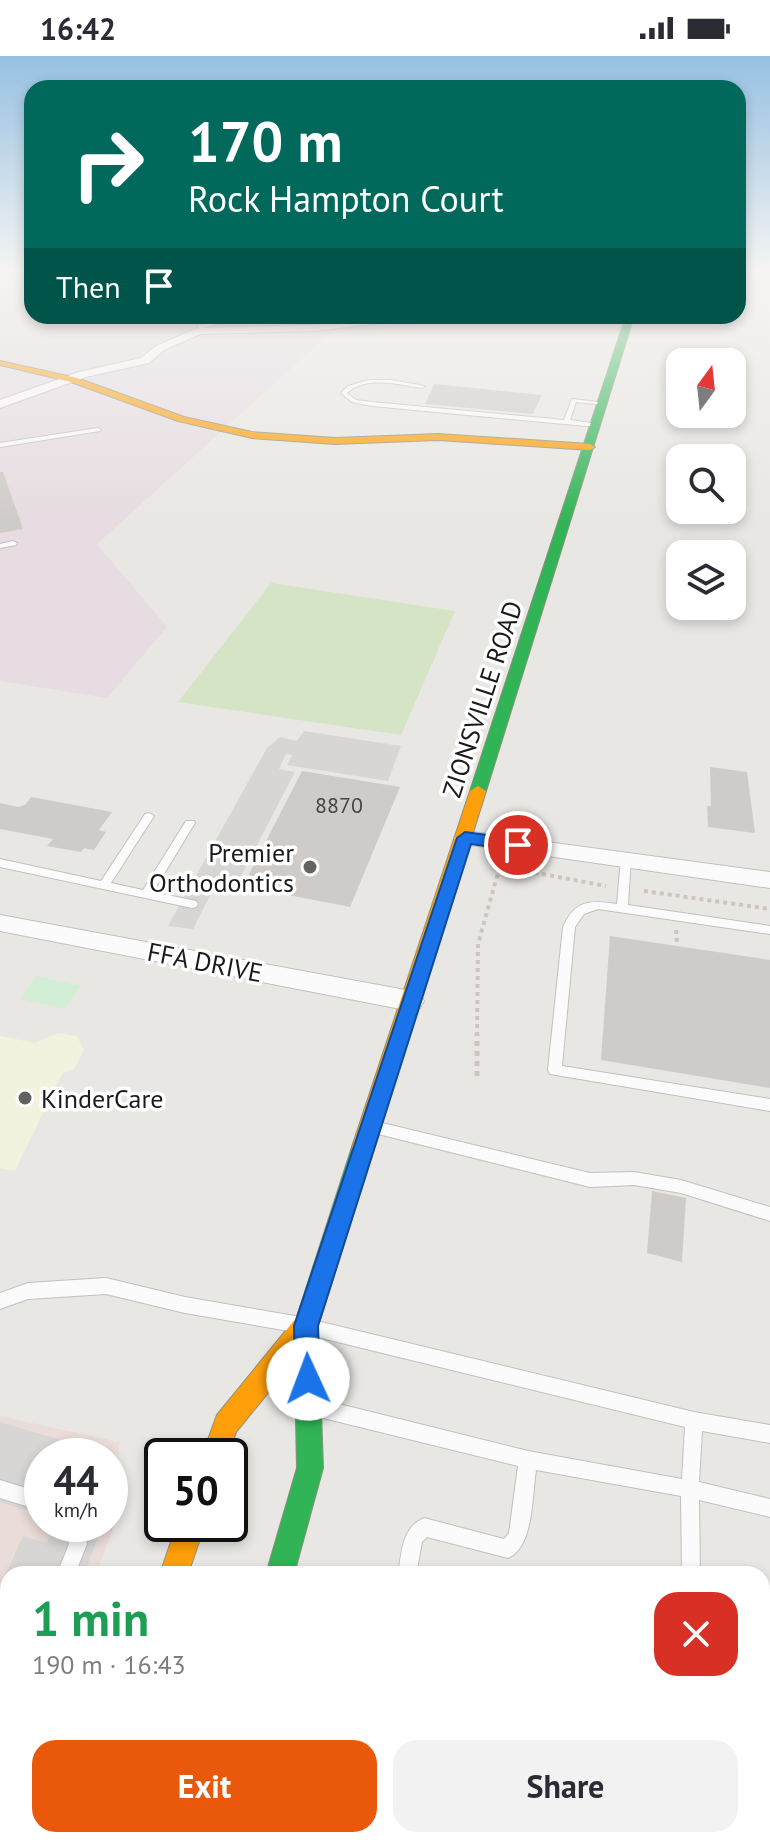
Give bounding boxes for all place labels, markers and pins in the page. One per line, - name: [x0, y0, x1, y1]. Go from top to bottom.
- pin: [484, 811, 552, 879]
- place label: Premier Orthodontics: [149, 836, 294, 899]
- marker: Premier Orthodontics: [301, 858, 319, 876]
- place label: KinderCare: [41, 1082, 163, 1115]
- marker: KinderCare: [16, 1089, 34, 1107]

